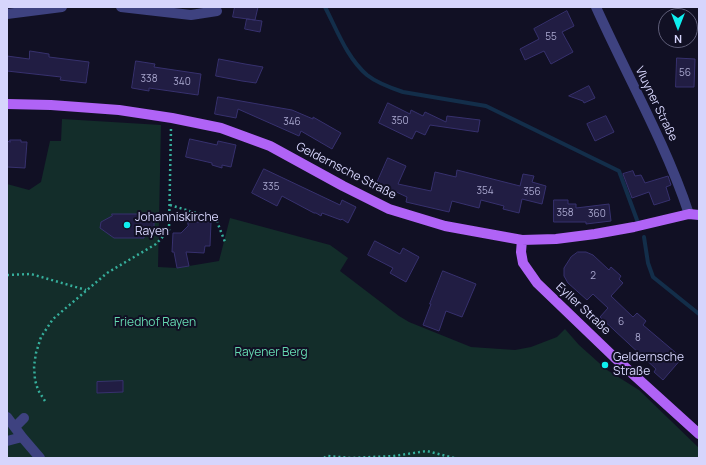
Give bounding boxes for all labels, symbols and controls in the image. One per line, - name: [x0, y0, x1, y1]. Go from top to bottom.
- north arrow: [658, 8, 698, 48]
- house number: 55: [545, 31, 557, 43]
- text: N: [674, 32, 682, 47]
- street label: Vluyner Straße: [632, 64, 680, 144]
- house number: 56: [679, 67, 691, 79]
- house number: 338: [141, 73, 157, 85]
- house number: 340: [173, 76, 191, 88]
- house number: 350: [391, 115, 409, 127]
- house number: 346: [283, 116, 301, 128]
- street label: Geldernsche Straße: [294, 140, 398, 202]
- house number: 335: [263, 181, 279, 193]
- house number: 354: [476, 185, 494, 197]
- house number: 356: [523, 186, 541, 198]
- house number: 358: [556, 207, 574, 219]
- house number: 360: [588, 208, 606, 220]
- place label: Johanniskirche Rayen: [135, 211, 219, 239]
- marker: Johanniskirche Rayen: [122, 220, 132, 230]
- house number: 2: [590, 270, 596, 282]
- street label: Eyller Straße: [553, 280, 613, 338]
- park label: Friedhof Rayen: [114, 316, 196, 330]
- house number: 6: [618, 316, 624, 328]
- house number: 8: [635, 332, 641, 344]
- park label: Rayener Berg: [234, 346, 308, 360]
- place label: Geldernsche Straße: [613, 351, 684, 379]
- marker: Geldernsche Straße: [600, 360, 610, 370]

